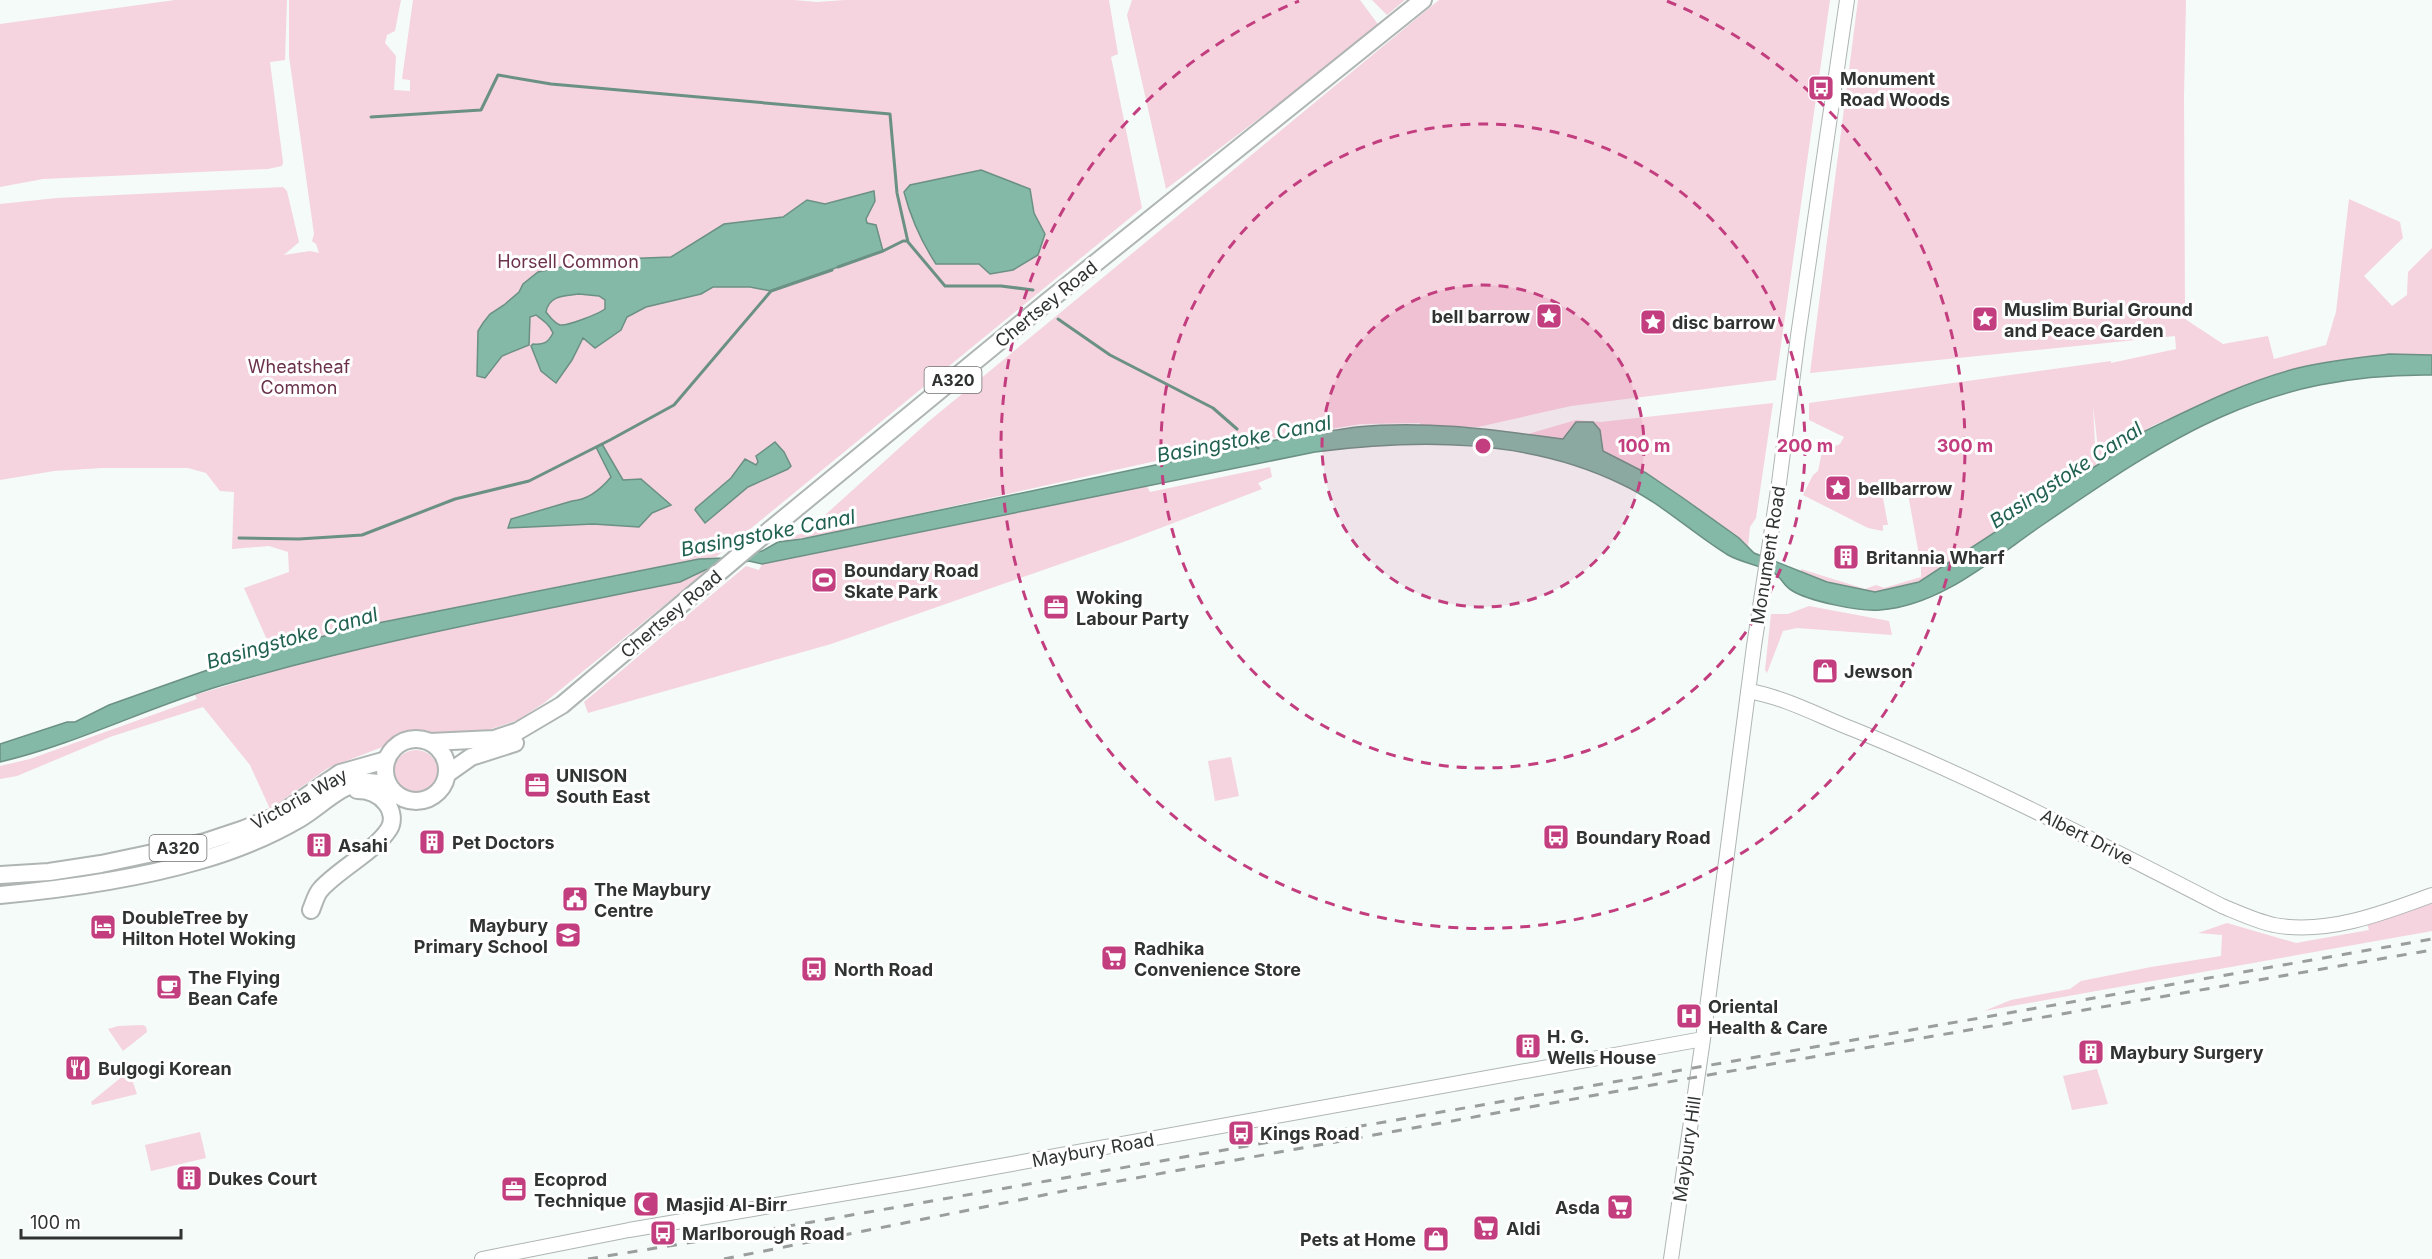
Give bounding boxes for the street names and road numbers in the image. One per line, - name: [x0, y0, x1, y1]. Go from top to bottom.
- street label: Chertsey Road: [991, 256, 1101, 352]
- road number: A320: [924, 367, 982, 393]
- street label: Monument Road: [1747, 484, 1789, 626]
- street label: Chertsey Road: [616, 566, 726, 662]
- street label: Victoria Way: [247, 764, 351, 834]
- street label: Albert Drive: [2037, 805, 2137, 869]
- road number: A320: [150, 835, 207, 861]
- street label: Maybury Hill: [1669, 1095, 1705, 1203]
- street label: Maybury Road: [1030, 1129, 1156, 1171]

